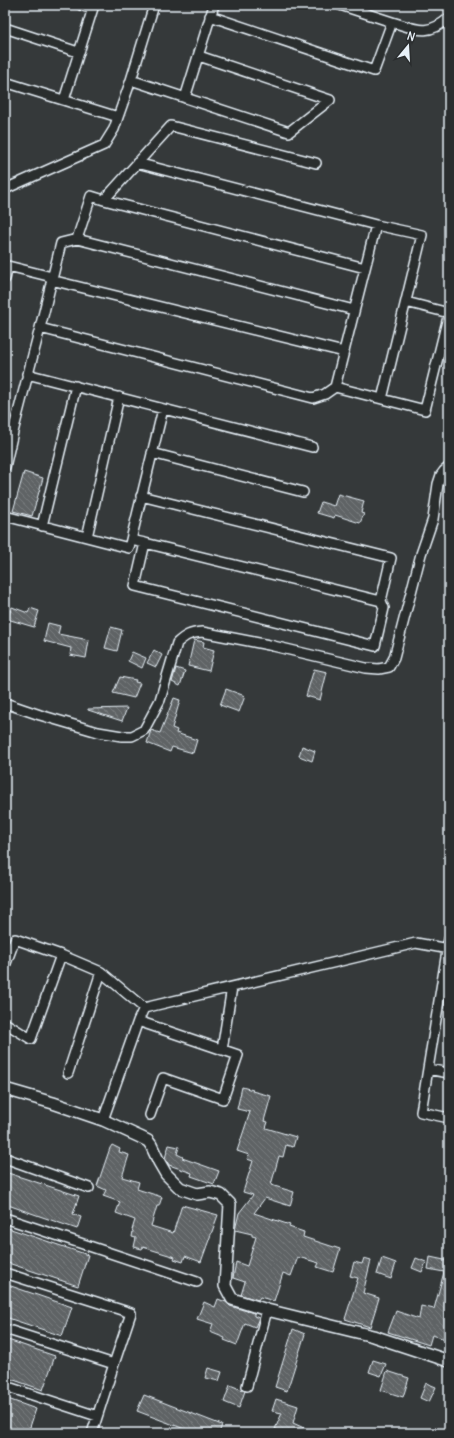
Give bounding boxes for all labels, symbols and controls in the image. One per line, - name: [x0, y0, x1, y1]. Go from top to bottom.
- north arrow: [388, 26, 428, 66]
- text: N: [405, 29, 417, 44]

